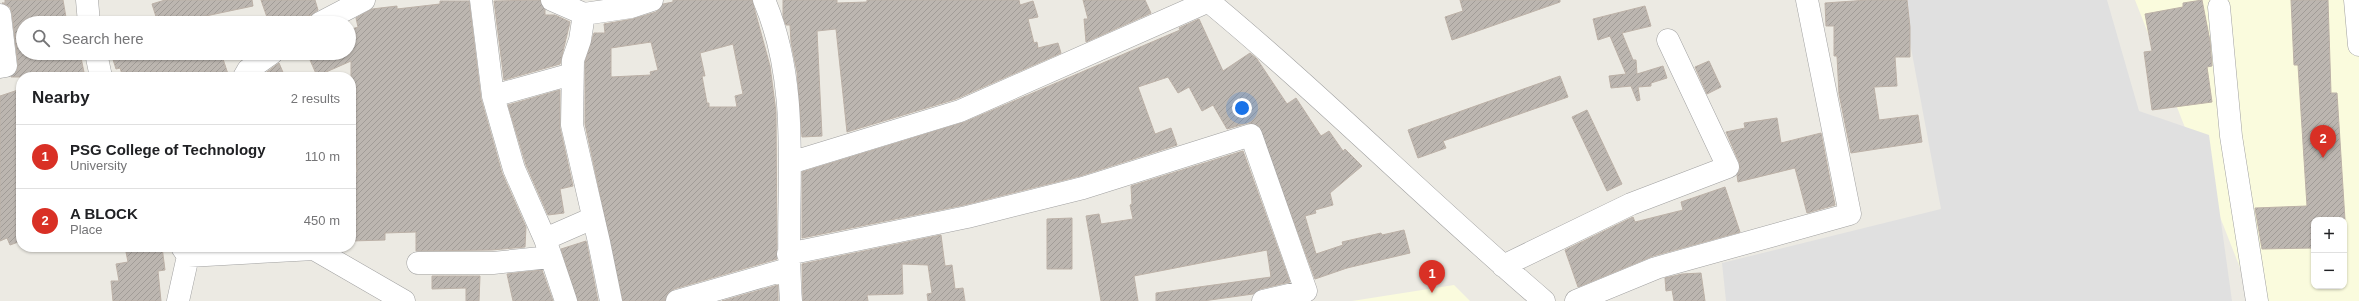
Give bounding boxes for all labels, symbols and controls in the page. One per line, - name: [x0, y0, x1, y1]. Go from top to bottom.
- search box: [16, 16, 356, 60]
- icon: search: [30, 27, 52, 49]
- text: Search here: [62, 30, 144, 47]
- text: Nearby: [32, 88, 90, 107]
- text: 2 results: [291, 91, 340, 106]
- your location: [1232, 98, 1252, 118]
- pin: 2: [2310, 125, 2336, 158]
- text: PSG College of Technology: [70, 141, 266, 158]
- text: 1: [41, 149, 49, 164]
- text: 110 m: [305, 149, 340, 164]
- text: University: [70, 158, 127, 173]
- text: A BLOCK: [70, 205, 138, 222]
- text: 2: [41, 213, 49, 228]
- text: 450 m: [304, 213, 340, 228]
- map controls: [2311, 217, 2347, 289]
- button: +: [2311, 217, 2347, 253]
- text: Place: [70, 222, 103, 237]
- button: −: [2311, 253, 2347, 289]
- pin: 1: [1419, 260, 1445, 293]

